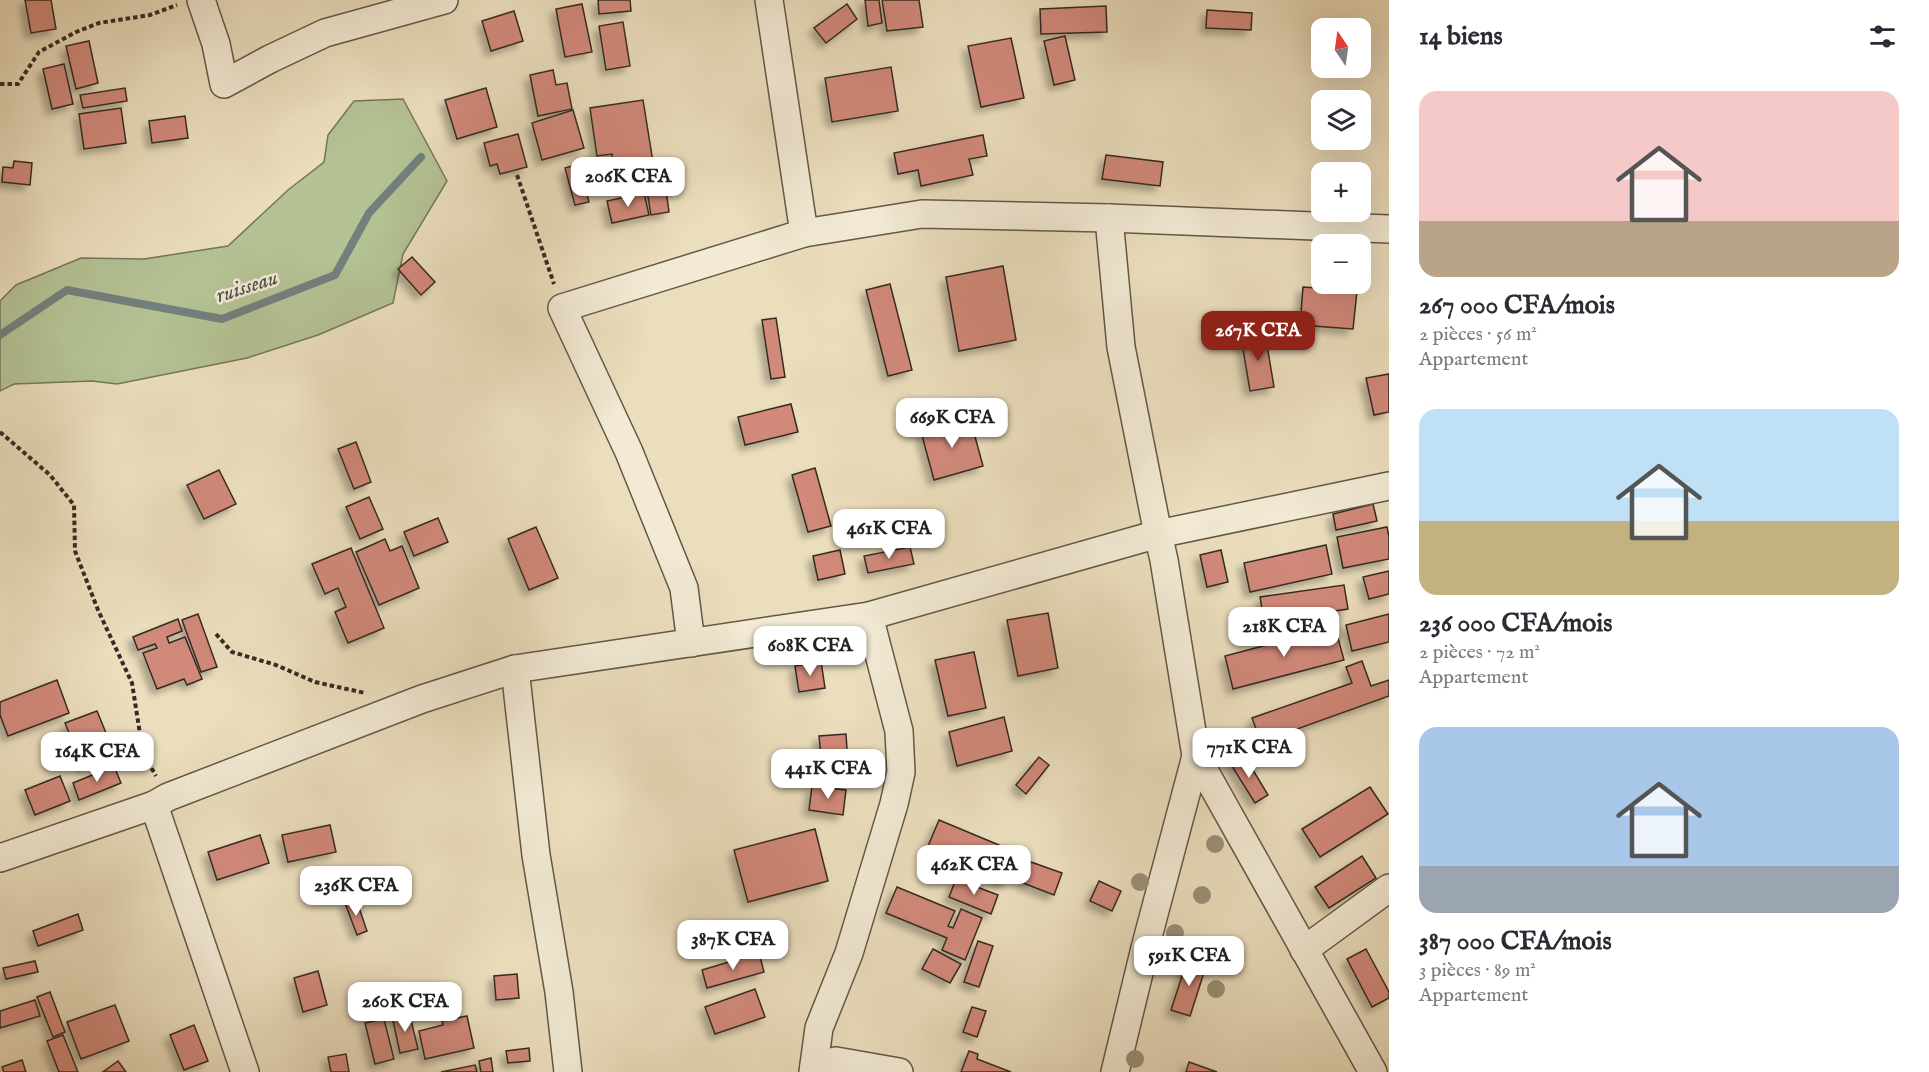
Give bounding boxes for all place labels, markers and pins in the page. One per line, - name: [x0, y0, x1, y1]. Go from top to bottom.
- pin: 206K CFA: [566, 157, 690, 208]
- pin: 267K CFA: [1196, 311, 1320, 362]
- pin: 669K CFA: [890, 398, 1014, 449]
- pin: 461K CFA: [827, 509, 951, 560]
- pin: 218K CFA: [1222, 607, 1346, 658]
- pin: 608K CFA: [748, 626, 872, 677]
- pin: 771K CFA: [1187, 728, 1311, 779]
- pin: 164K CFA: [35, 732, 159, 783]
- pin: 441K CFA: [766, 749, 890, 800]
- pin: 462K CFA: [912, 845, 1036, 896]
- pin: 236K CFA: [294, 866, 418, 917]
- pin: 387K CFA: [671, 920, 795, 971]
- pin: 591K CFA: [1127, 936, 1251, 987]
- pin: 260K CFA: [343, 982, 467, 1033]

